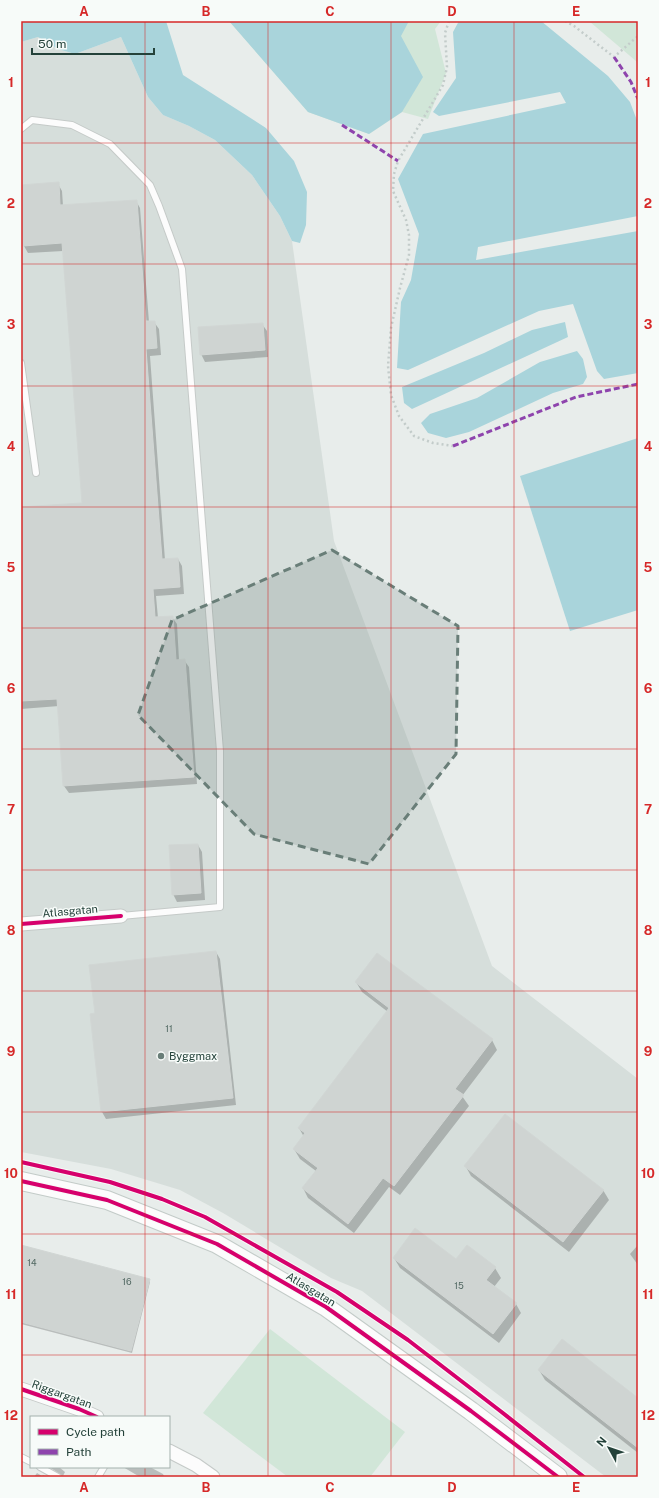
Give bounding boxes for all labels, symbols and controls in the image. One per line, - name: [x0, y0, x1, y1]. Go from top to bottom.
- text: A: [79, 4, 89, 19]
- text: B: [202, 4, 211, 19]
- text: C: [325, 4, 335, 19]
- text: D: [447, 4, 457, 19]
- text: E: [572, 4, 580, 19]
- scale bar: [32, 30, 154, 56]
- text: 50 m: [38, 37, 66, 51]
- text: 1: [8, 75, 14, 90]
- text: 1: [645, 75, 651, 90]
- text: 2: [7, 196, 15, 211]
- text: 2: [644, 196, 652, 211]
- text: 3: [7, 317, 16, 332]
- text: 3: [644, 317, 653, 332]
- text: 4: [7, 439, 16, 454]
- text: 4: [644, 439, 653, 454]
- text: 5: [7, 560, 16, 575]
- text: 5: [644, 560, 653, 575]
- text: 6: [7, 681, 16, 696]
- text: 6: [644, 681, 653, 696]
- text: 7: [7, 802, 15, 817]
- text: 7: [644, 802, 652, 817]
- street label: Atlasgatan: [42, 903, 98, 919]
- text: 8: [7, 923, 16, 938]
- text: 8: [644, 923, 653, 938]
- house number: 11: [165, 1023, 173, 1034]
- text: 9: [7, 1044, 15, 1059]
- text: 9: [644, 1044, 652, 1059]
- place label: Byggmax: [169, 1050, 217, 1062]
- marker: Byggmax: [156, 1051, 166, 1061]
- text: 10: [4, 1166, 18, 1181]
- text: 10: [641, 1166, 655, 1181]
- house number: 14: [27, 1257, 37, 1268]
- street label: Atlasgatan: [284, 1270, 338, 1308]
- house number: 16: [122, 1276, 132, 1287]
- house number: 15: [454, 1280, 464, 1291]
- text: 11: [5, 1287, 17, 1302]
- text: 11: [642, 1287, 654, 1302]
- street label: Riggargatan: [30, 1378, 94, 1410]
- text: 12: [4, 1408, 18, 1423]
- text: 12: [641, 1408, 655, 1423]
- legend: [30, 1416, 170, 1468]
- text: Cycle path: [66, 1425, 125, 1439]
- north arrow: [589, 1428, 629, 1468]
- text: N: [594, 1434, 609, 1449]
- text: Path: [66, 1445, 92, 1459]
- text: A: [79, 1480, 89, 1495]
- text: B: [202, 1480, 211, 1495]
- text: C: [325, 1480, 335, 1495]
- text: D: [447, 1480, 457, 1495]
- text: E: [572, 1480, 580, 1495]

